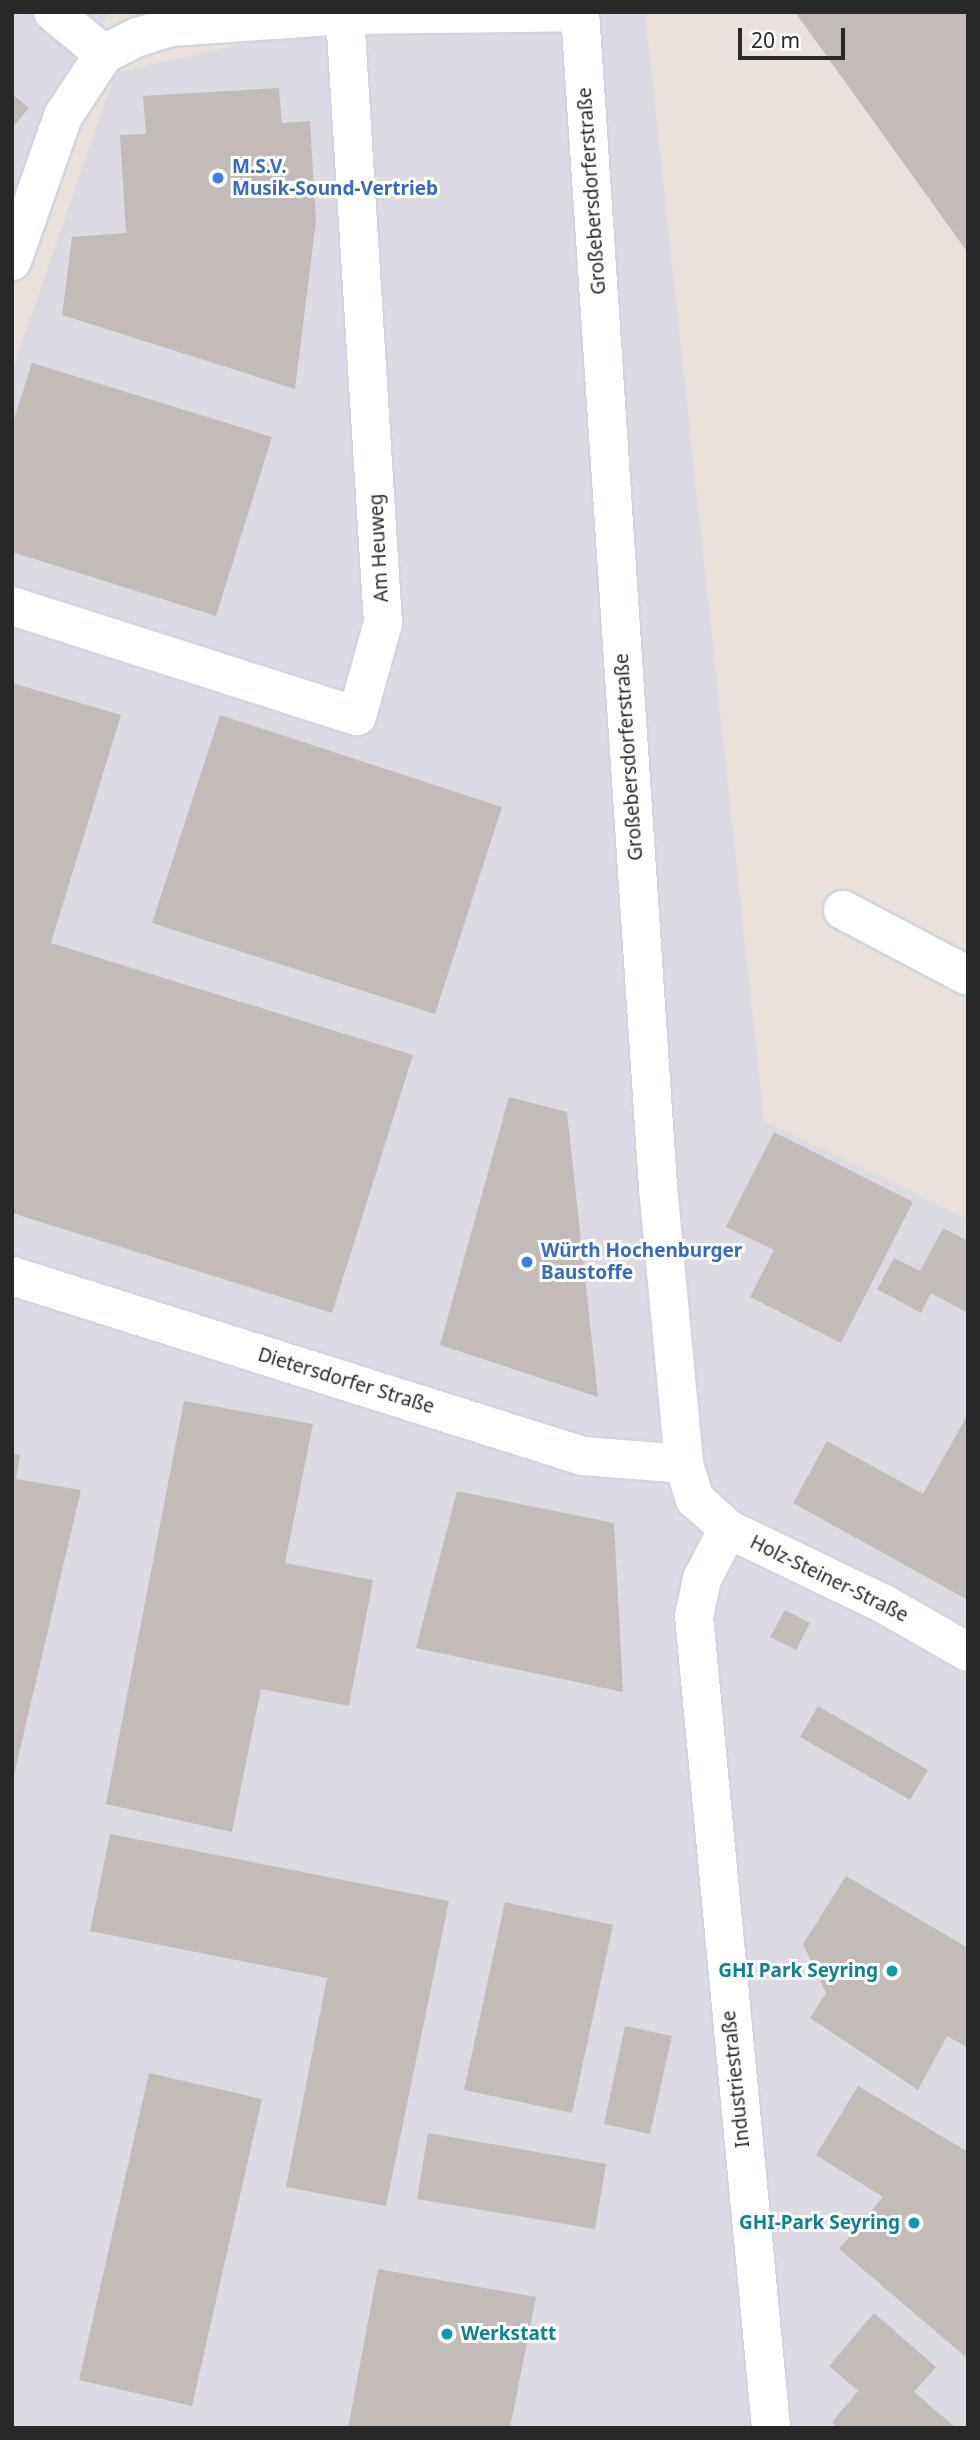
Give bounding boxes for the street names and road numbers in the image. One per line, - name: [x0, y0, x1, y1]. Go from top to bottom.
- street label: Großebersdorferstraße: [573, 87, 611, 295]
- street label: Am Heuweg: [365, 493, 393, 603]
- street label: Großebersdorferstraße: [610, 653, 648, 861]
- street label: Dietersdorfer Straße: [255, 1343, 437, 1419]
- street label: Holz-Steiner-Straße: [746, 1531, 912, 1627]
- street label: Industriestraße: [717, 2009, 755, 2149]

